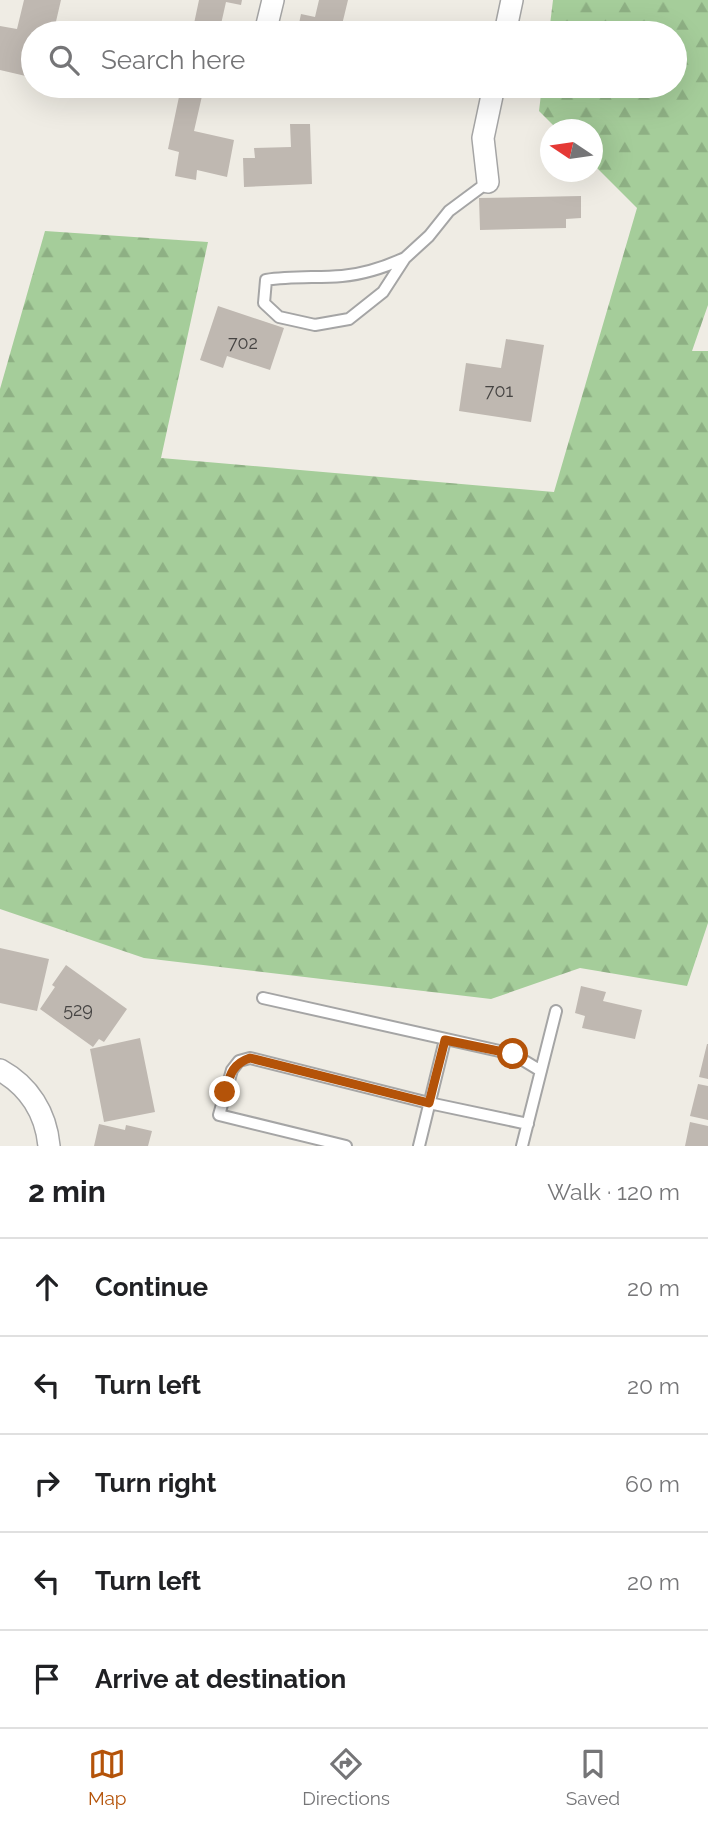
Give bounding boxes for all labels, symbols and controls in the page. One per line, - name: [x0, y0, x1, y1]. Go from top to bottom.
- search box: [21, 21, 687, 98]
- icon: search: [45, 41, 83, 79]
- text: Search here: [101, 45, 245, 75]
- north arrow: [540, 119, 603, 182]
- house number: 702: [228, 332, 258, 353]
- house number: 701: [485, 380, 513, 401]
- house number: 529: [63, 999, 93, 1020]
- route start: [497, 1038, 528, 1069]
- route end: [209, 1076, 240, 1107]
- text: 2 min: [28, 1174, 106, 1209]
- text: Walk · 120 m: [547, 1178, 680, 1205]
- icon: ahead: [28, 1268, 66, 1306]
- text: Continue: [95, 1272, 208, 1302]
- text: 20 m: [627, 1274, 680, 1301]
- icon: left: [28, 1366, 66, 1404]
- text: Turn left: [95, 1370, 201, 1400]
- text: 20 m: [627, 1372, 680, 1399]
- icon: right: [28, 1464, 66, 1502]
- text: Turn right: [95, 1468, 216, 1498]
- text: 60 m: [625, 1470, 680, 1497]
- icon: left: [28, 1562, 66, 1600]
- text: Turn left: [95, 1566, 201, 1596]
- text: 20 m: [627, 1568, 680, 1595]
- icon: arrive: [28, 1660, 66, 1698]
- text: Arrive at destination: [95, 1664, 346, 1694]
- tab: Map: [88, 1745, 127, 1809]
- tab: Directions: [302, 1745, 390, 1809]
- tab: Saved: [566, 1745, 620, 1809]

